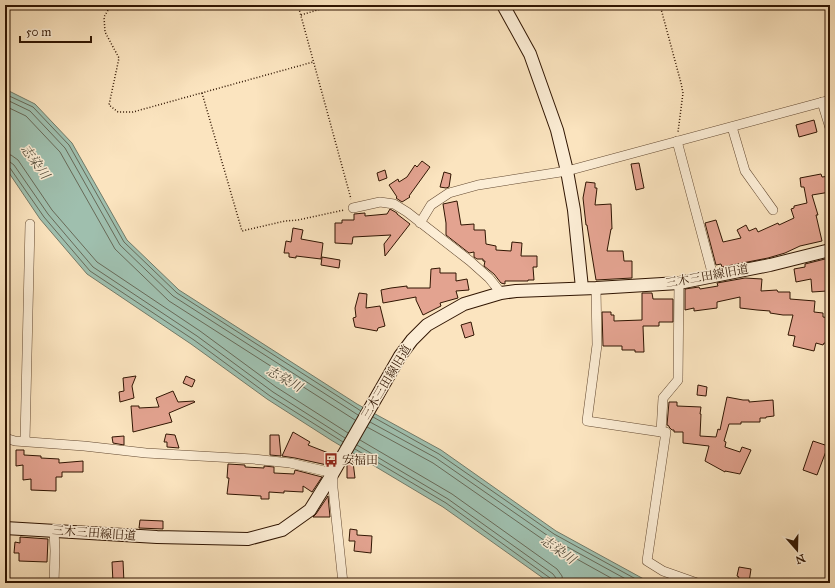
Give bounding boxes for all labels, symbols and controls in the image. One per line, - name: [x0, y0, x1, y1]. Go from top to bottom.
- scale bar: [20, 18, 91, 44]
- text: 50 m: [26, 25, 51, 39]
- water label: 志染川: [17, 142, 54, 184]
- street label: 三木三田線旧道: [664, 262, 750, 290]
- street label: 三木三田線旧道: [358, 342, 414, 422]
- water label: 志染川: [263, 363, 307, 396]
- bus stop icon: 安福田: [323, 452, 339, 468]
- place label: 安福田: [342, 453, 378, 467]
- street label: 三木三田線旧道: [52, 523, 136, 543]
- north arrow: [777, 530, 817, 570]
- water label: 志染川: [537, 532, 580, 569]
- text: N: [793, 551, 807, 567]

